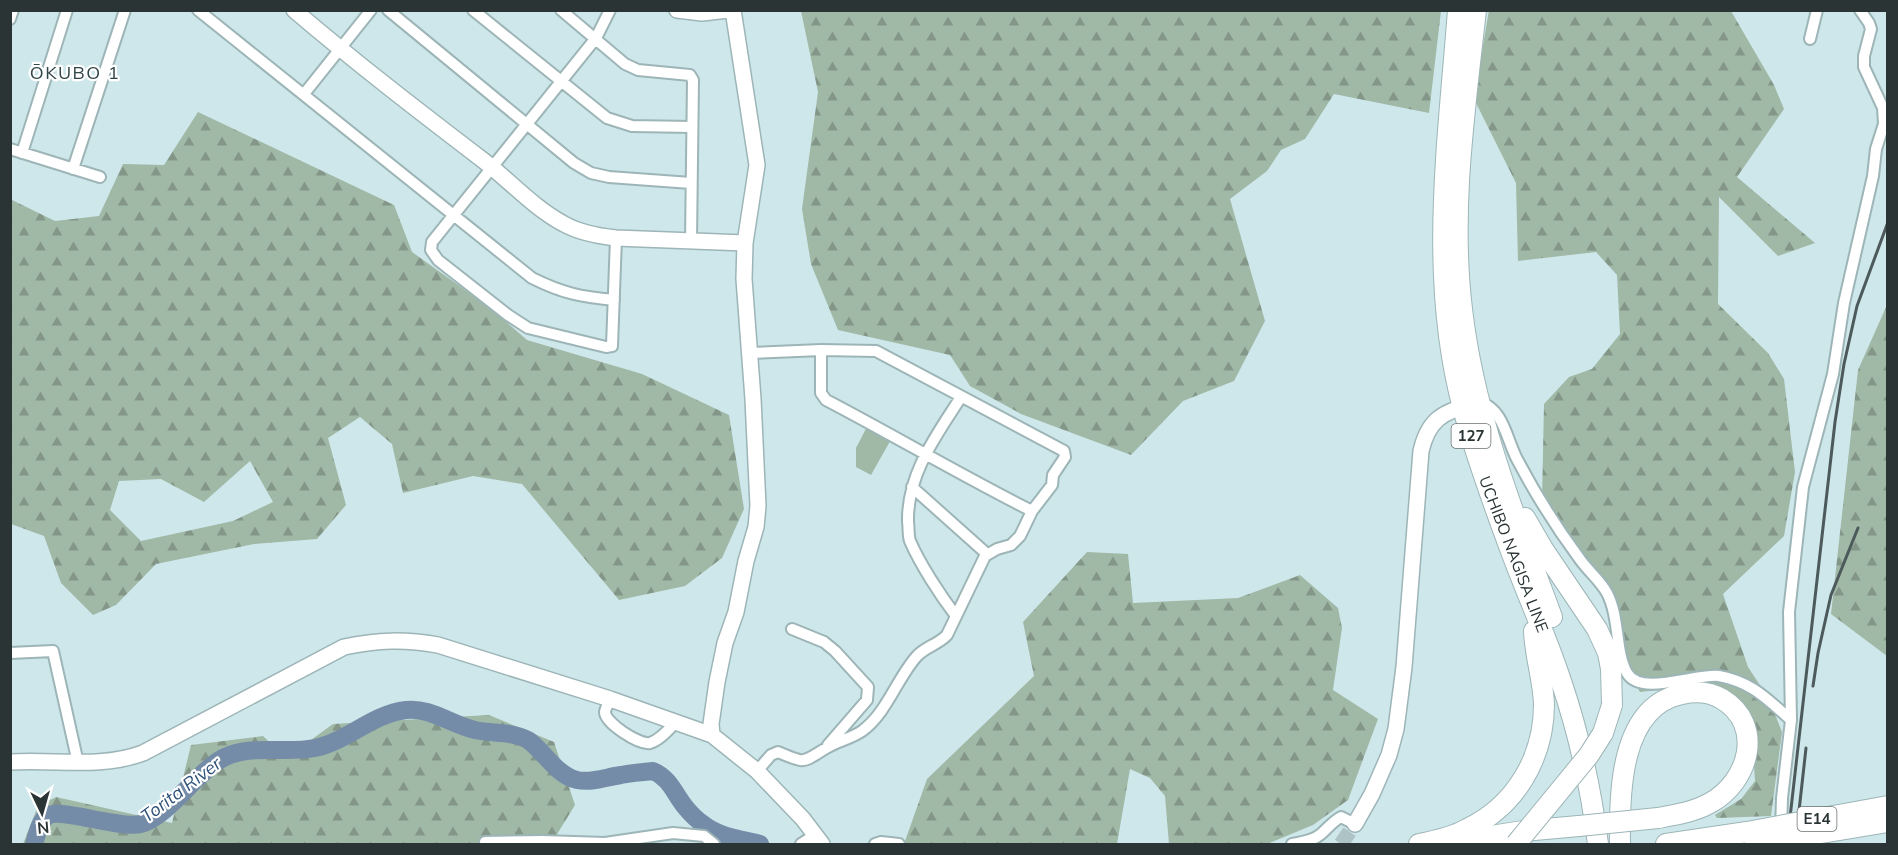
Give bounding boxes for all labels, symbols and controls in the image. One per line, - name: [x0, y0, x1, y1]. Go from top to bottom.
- district label: ŌKUBO 1: [30, 61, 120, 84]
- road number: 127: [1452, 424, 1490, 448]
- street label: UCHIBO NAGISA LINE: [1475, 473, 1553, 635]
- water label: Torita River: [136, 751, 227, 827]
- north arrow: [12, 783, 72, 843]
- road number: E14: [1798, 807, 1836, 831]
- text: N: [36, 817, 50, 838]

